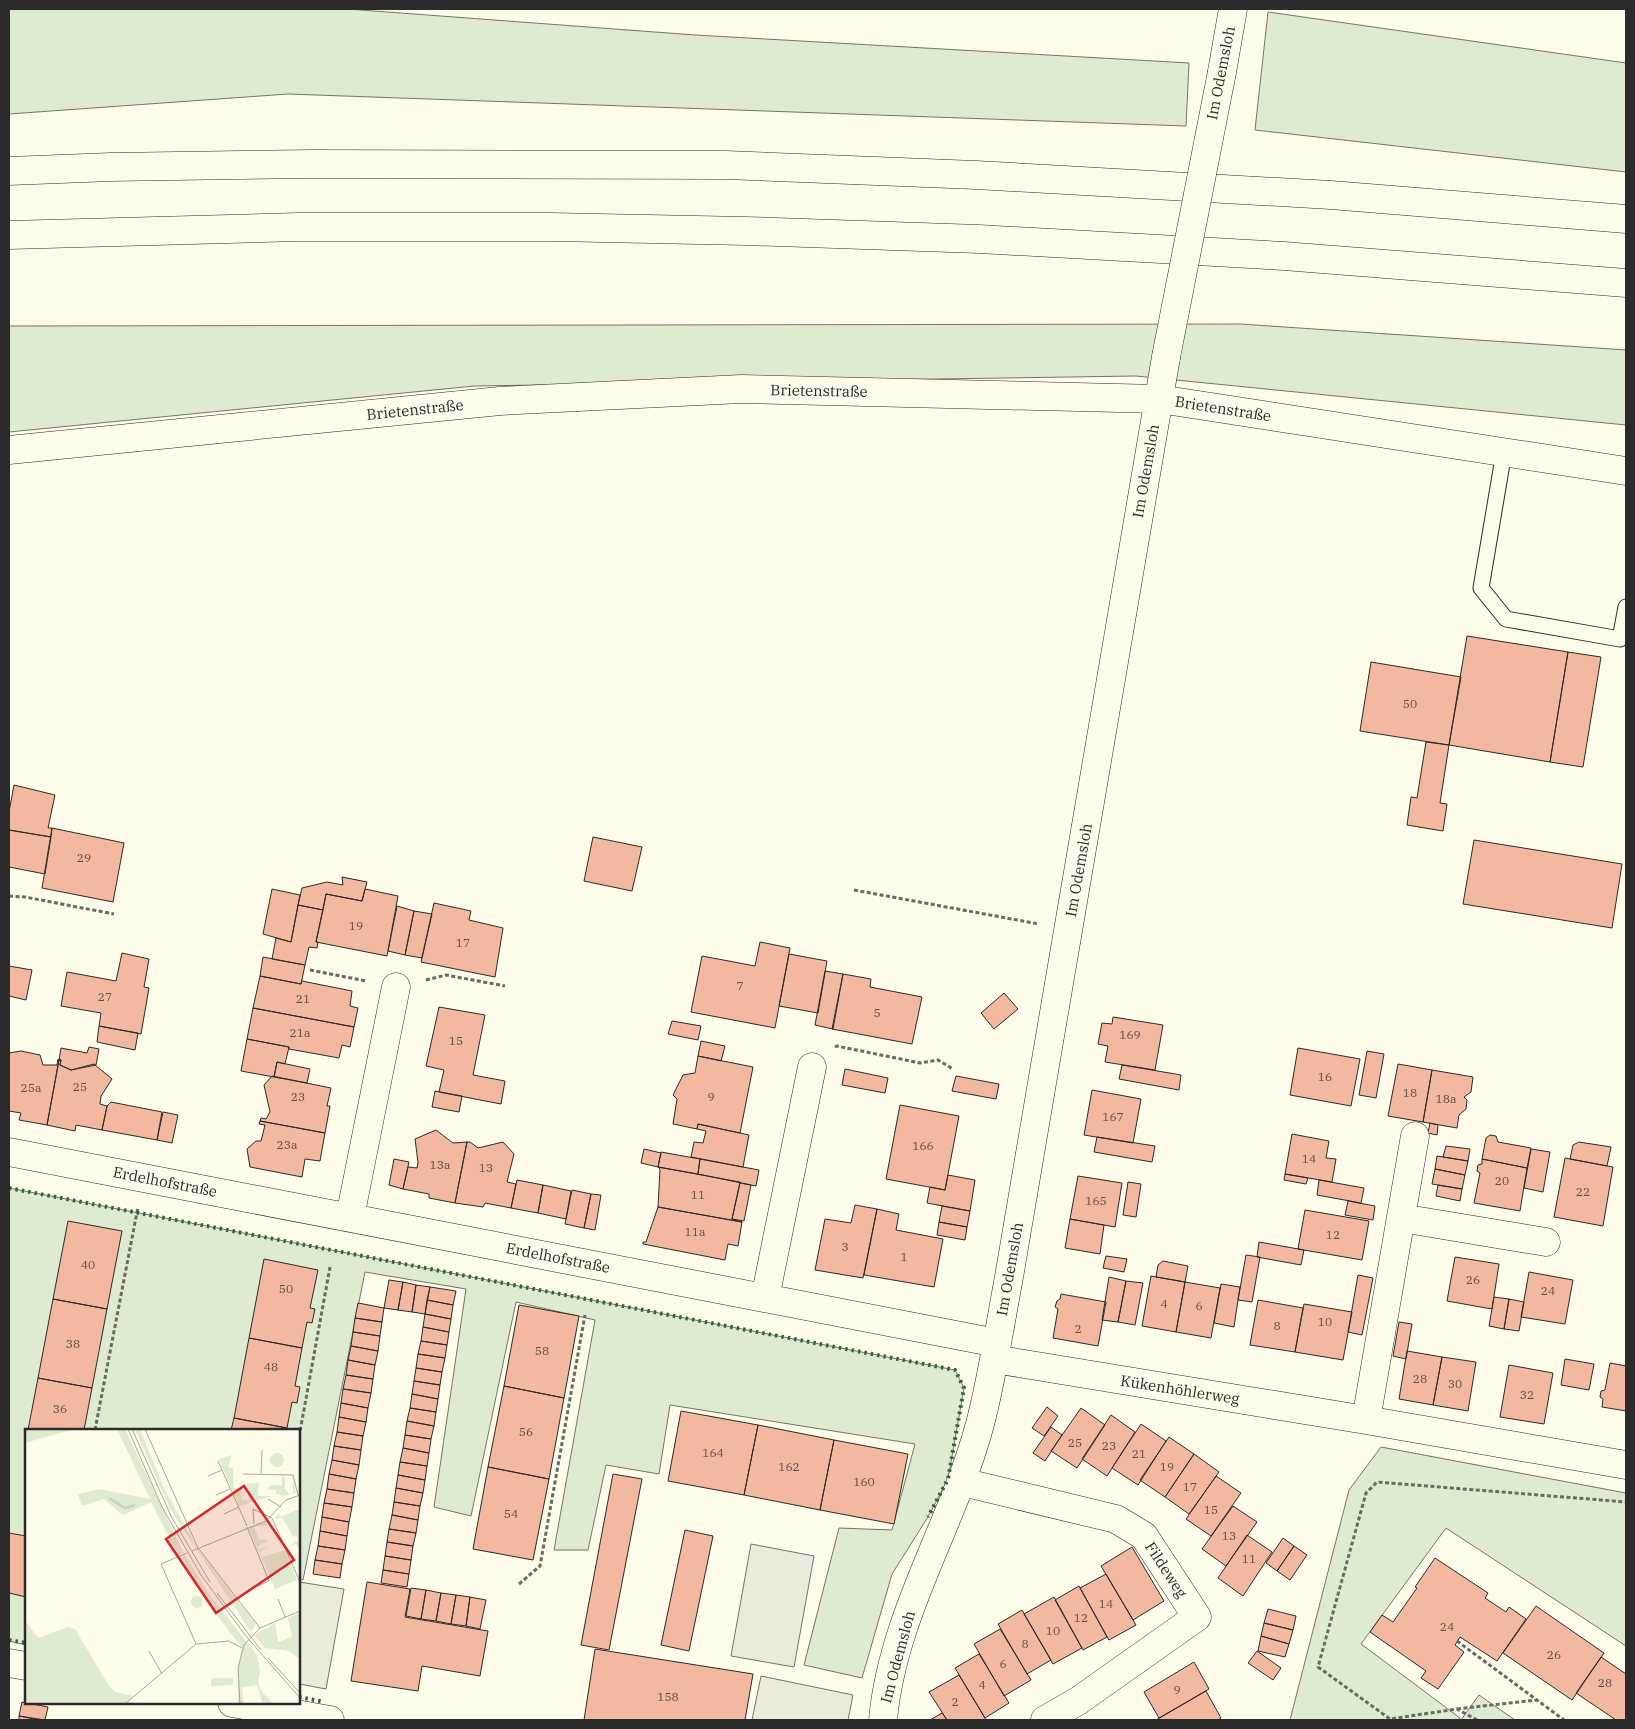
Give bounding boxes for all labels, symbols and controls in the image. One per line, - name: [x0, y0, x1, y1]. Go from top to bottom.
- street label: Im Odemsloh: [1202, 25, 1239, 121]
- street label: Brietenstraße: [770, 380, 868, 401]
- street label: Brietenstraße: [1173, 392, 1273, 426]
- street label: Brietenstraße: [366, 395, 464, 424]
- street label: Im Odemsloh: [1128, 423, 1163, 519]
- house number: 50: [1403, 696, 1417, 711]
- street label: Im Odemsloh: [1061, 822, 1096, 918]
- house number: 29: [77, 850, 91, 865]
- house number: 19: [349, 918, 363, 933]
- house number: 17: [456, 935, 470, 950]
- house number: 7: [736, 978, 744, 993]
- house number: 27: [98, 989, 112, 1004]
- house number: 21: [296, 991, 310, 1006]
- house number: 5: [873, 1005, 881, 1020]
- house number: 21a: [290, 1025, 311, 1040]
- house number: 169: [1119, 1027, 1141, 1042]
- house number: 15: [449, 1033, 463, 1048]
- house number: 16: [1318, 1069, 1332, 1084]
- house number: 25: [73, 1079, 87, 1094]
- house number: 25a: [21, 1080, 42, 1095]
- house number: 18: [1403, 1085, 1417, 1100]
- house number: 23: [291, 1089, 305, 1104]
- house number: 9: [707, 1089, 715, 1104]
- house number: 18a: [1436, 1091, 1457, 1106]
- house number: 167: [1102, 1109, 1124, 1124]
- house number: 23a: [277, 1137, 298, 1152]
- house number: 166: [912, 1138, 934, 1153]
- house number: 14: [1302, 1151, 1316, 1166]
- house number: 13a: [430, 1157, 451, 1172]
- house number: 13: [479, 1160, 493, 1175]
- street label: Erdelhofstraße: [111, 1162, 219, 1201]
- house number: 20: [1495, 1173, 1509, 1188]
- house number: 22: [1576, 1184, 1590, 1199]
- house number: 11: [691, 1187, 705, 1202]
- house number: 165: [1085, 1193, 1107, 1208]
- street label: Im Odemsloh: [992, 1221, 1027, 1317]
- house number: 11a: [685, 1224, 706, 1239]
- house number: 12: [1326, 1227, 1340, 1242]
- street label: Erdelhofstraße: [504, 1238, 612, 1277]
- house number: 3: [841, 1239, 849, 1254]
- house number: 1: [900, 1249, 908, 1264]
- house number: 40: [81, 1257, 95, 1272]
- house number: 26: [1466, 1272, 1480, 1287]
- house number: 50: [279, 1281, 293, 1296]
- house number: 24: [1541, 1283, 1555, 1298]
- house number: 4: [1160, 1296, 1168, 1311]
- house number: 6: [1195, 1298, 1203, 1313]
- house number: 10: [1318, 1314, 1332, 1329]
- house number: 8: [1273, 1318, 1281, 1333]
- house number: 2: [1074, 1321, 1082, 1336]
- house number: 38: [66, 1336, 80, 1351]
- house number: 58: [535, 1343, 549, 1358]
- house number: 48: [264, 1359, 278, 1374]
- street label: Kükenhöhlerweg: [1119, 1371, 1241, 1408]
- house number: 28: [1413, 1371, 1427, 1386]
- house number: 30: [1448, 1376, 1462, 1391]
- house number: 32: [1520, 1387, 1534, 1402]
- house number: 36: [53, 1401, 67, 1416]
- house number: 56: [519, 1424, 533, 1439]
- inset map: [25, 1429, 300, 1704]
- house number: 25: [1068, 1435, 1082, 1450]
- house number: 23: [1102, 1438, 1116, 1453]
- house number: 164: [702, 1445, 724, 1460]
- house number: 21: [1132, 1446, 1146, 1461]
- house number: 162: [778, 1459, 800, 1474]
- house number: 19: [1160, 1459, 1174, 1474]
- house number: 160: [853, 1474, 875, 1489]
- house number: 17: [1183, 1479, 1197, 1494]
- house number: 15: [1204, 1502, 1218, 1517]
- house number: 54: [504, 1506, 518, 1521]
- house number: 13: [1222, 1528, 1236, 1543]
- street label: Fildeweg: [1141, 1538, 1192, 1601]
- house number: 11: [1242, 1551, 1256, 1566]
- house number: 14: [1099, 1596, 1113, 1611]
- street label: Im Odemsloh: [876, 1609, 919, 1705]
- house number: 12: [1074, 1610, 1088, 1625]
- house number: 24: [1440, 1619, 1454, 1634]
- house number: 10: [1046, 1623, 1060, 1638]
- house number: 8: [1021, 1636, 1029, 1651]
- house number: 26: [1547, 1647, 1561, 1662]
- house number: 6: [999, 1656, 1007, 1671]
- house number: 28: [1598, 1675, 1612, 1690]
- house number: 4: [978, 1677, 986, 1692]
- house number: 9: [1173, 1682, 1181, 1697]
- house number: 158: [657, 1689, 679, 1704]
- house number: 2: [951, 1694, 959, 1709]

